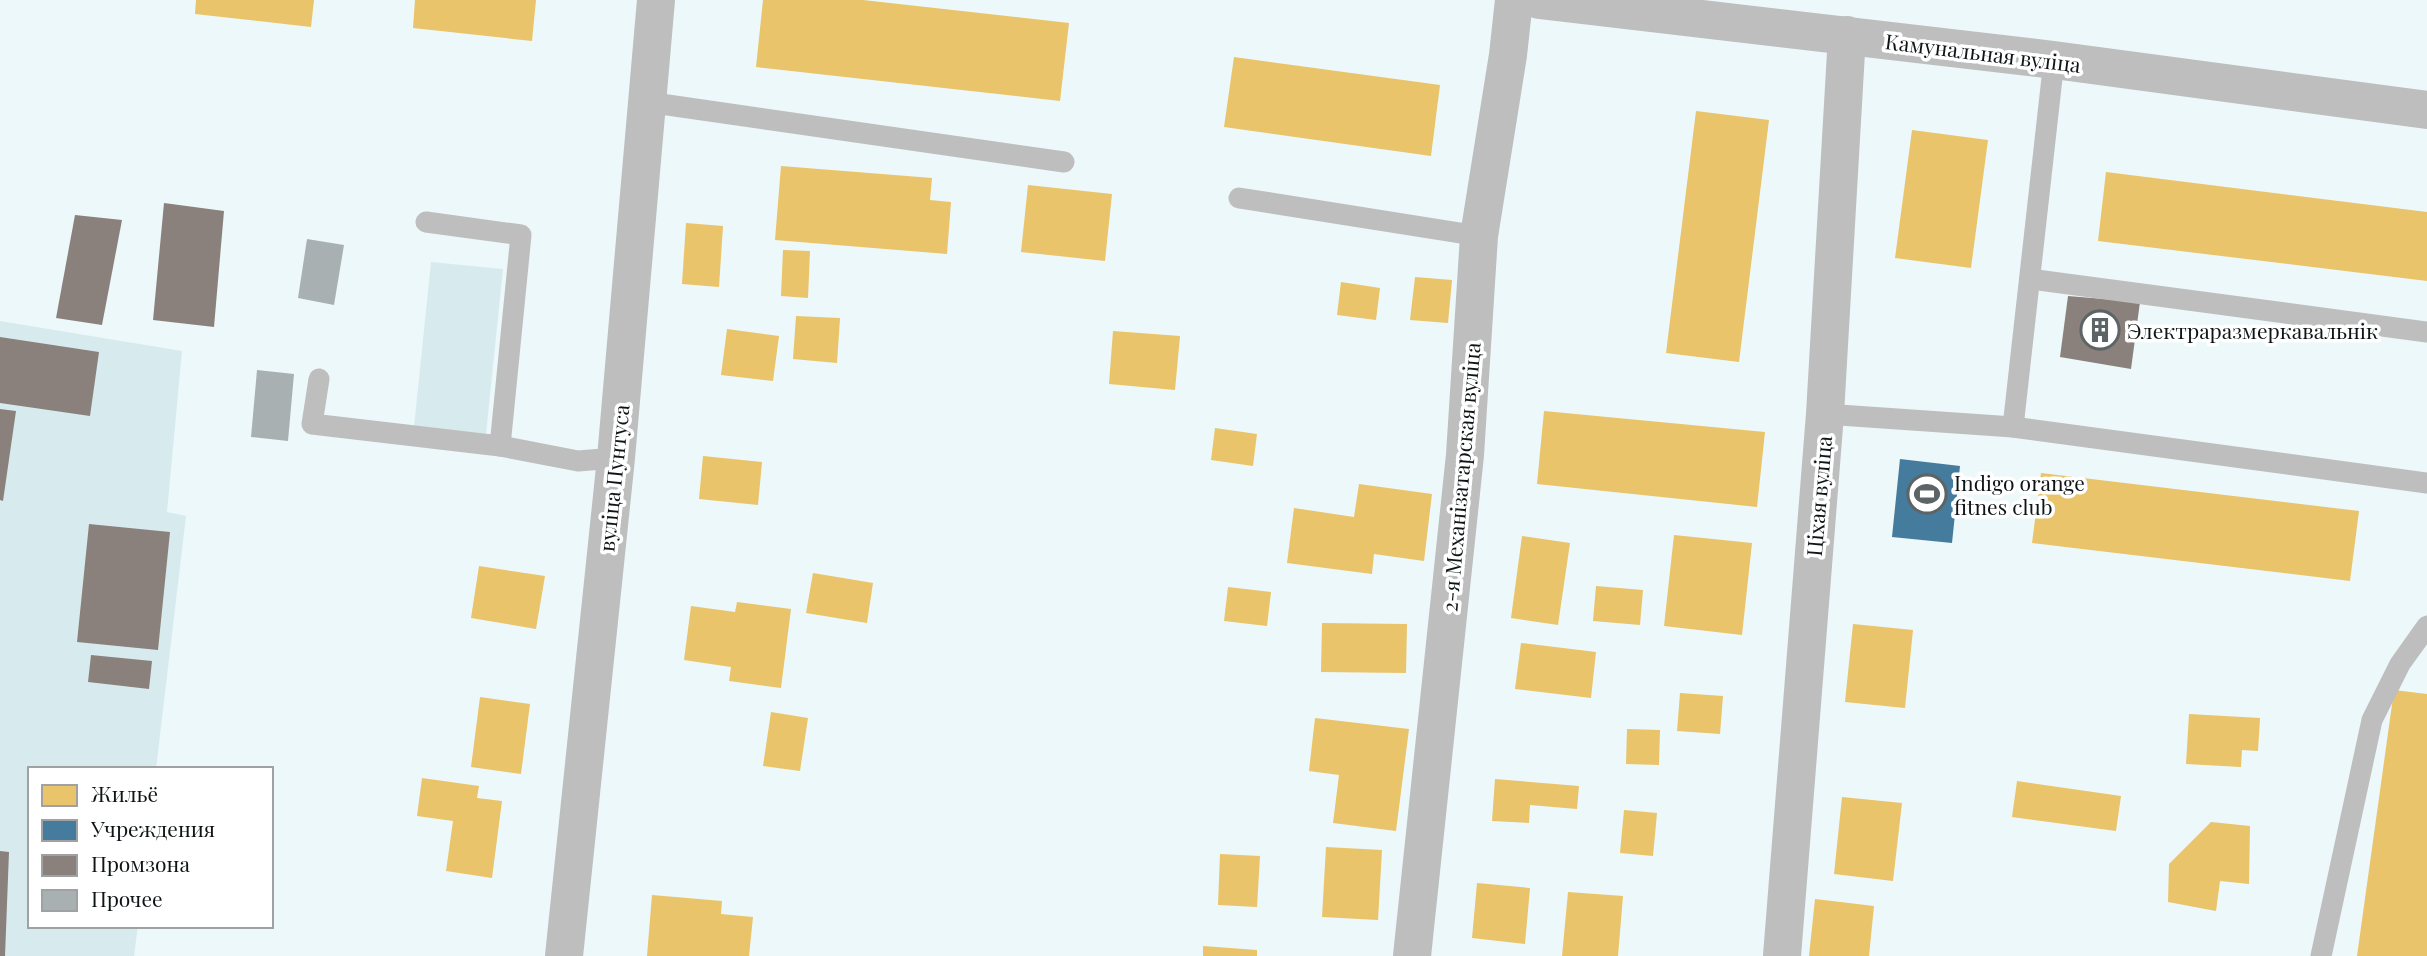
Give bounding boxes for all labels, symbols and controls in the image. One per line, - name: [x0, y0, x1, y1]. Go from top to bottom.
- street label: Камунальная вуліца: [1884, 26, 2083, 78]
- building icon: Электраразмеркавальнік: [2079, 309, 2121, 351]
- place label: Электраразмеркавальнік: [2127, 316, 2378, 344]
- street label: 2-я Механізатарская вуліца: [1434, 341, 1486, 613]
- street label: вуліца Пунтуса: [591, 403, 635, 553]
- street label: Ціхая вуліца: [1799, 434, 1837, 558]
- place label: Indigo orange fitnes club: [1954, 468, 2085, 520]
- sports icon: Indigo orange fitnes club: [1906, 473, 1948, 515]
- legend: [28, 767, 273, 928]
- text: Жильё: [91, 779, 158, 807]
- text: Учреждения: [90, 814, 215, 842]
- text: Промзона: [91, 849, 190, 877]
- text: Прочее: [91, 884, 163, 912]

